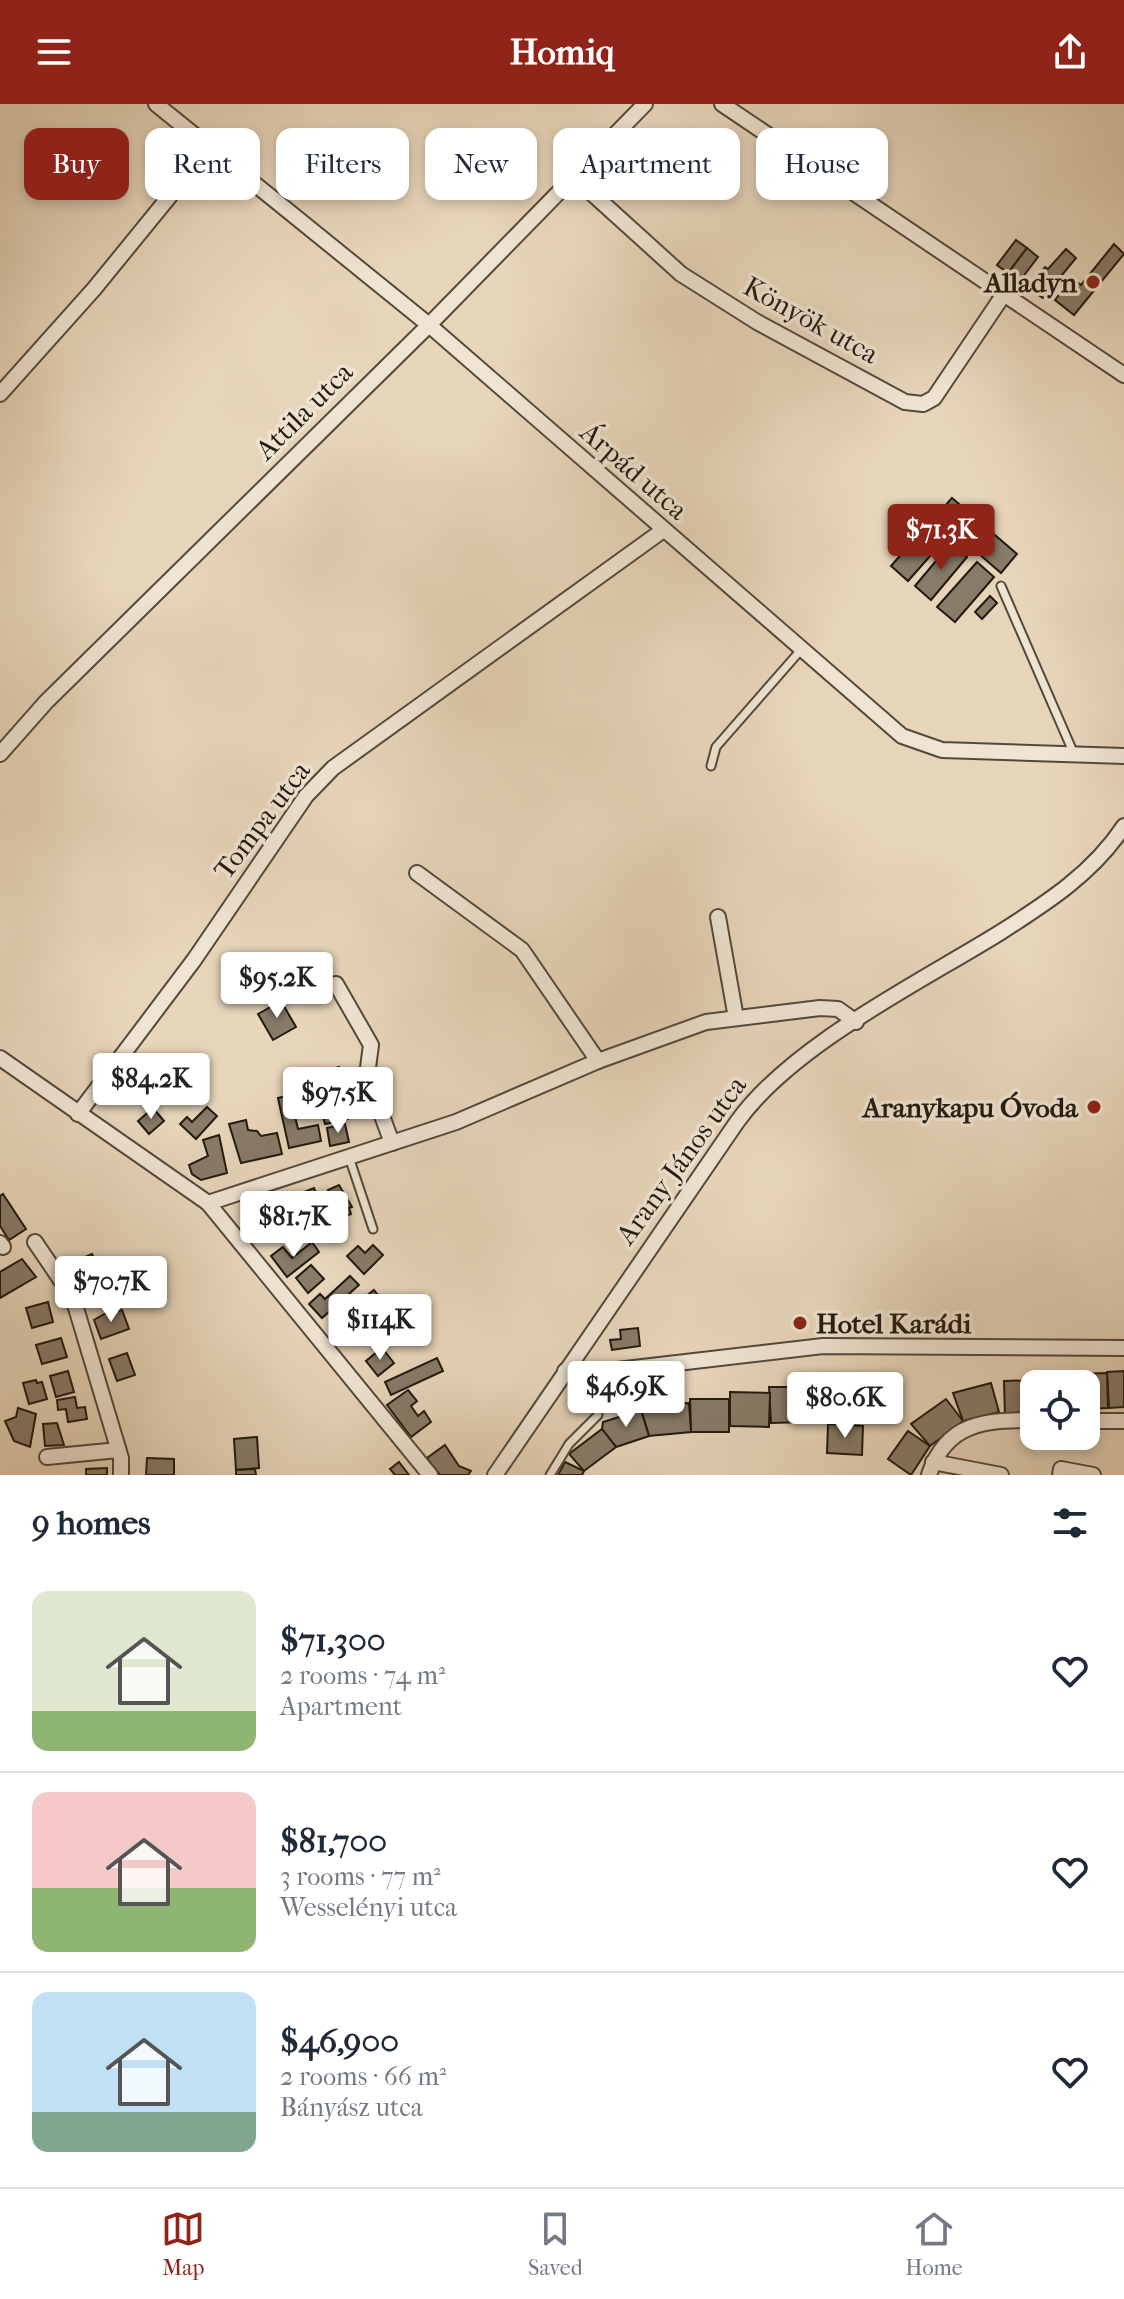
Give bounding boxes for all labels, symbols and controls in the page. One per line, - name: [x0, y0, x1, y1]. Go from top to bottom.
- icon: menu: [32, 30, 76, 74]
- icon: share: [1048, 30, 1092, 74]
- text: Homiq: [509, 31, 615, 73]
- chip: Buy: [24, 128, 129, 200]
- chip: Rent: [145, 128, 260, 200]
- chip: Filters: [276, 128, 409, 200]
- chip: New: [425, 128, 537, 200]
- chip: Apartment: [553, 128, 740, 200]
- chip: House: [756, 128, 888, 200]
- place label: Alladyn: [982, 266, 1078, 299]
- street label: Könyök utca: [738, 269, 885, 371]
- marker: Alladyn: [1084, 273, 1102, 291]
- street label: Attila utca: [248, 355, 360, 467]
- street label: Árpád utca: [573, 415, 695, 527]
- pin: $71.3K: [876, 504, 1006, 572]
- text: $71.3K: [906, 514, 976, 545]
- street label: Tompa utca: [207, 754, 318, 885]
- pin: $95.2K: [212, 952, 342, 1020]
- text: $95.2K: [239, 962, 315, 993]
- pin: $84.2K: [86, 1053, 216, 1121]
- text: $84.2K: [111, 1063, 191, 1094]
- pin: $97.5K: [273, 1067, 403, 1135]
- street label: Arany János utca: [608, 1069, 754, 1251]
- text: $97.5K: [301, 1077, 375, 1108]
- place label: Aranykapu Óvoda: [861, 1091, 1079, 1124]
- marker: Aranykapu Óvoda: [1085, 1098, 1103, 1116]
- pin: $81.7K: [229, 1191, 359, 1259]
- text: $81.7K: [258, 1201, 330, 1232]
- pin: $70.7K: [46, 1256, 176, 1324]
- text: $70.7K: [73, 1266, 149, 1297]
- pin: $114K: [324, 1294, 436, 1362]
- text: $114K: [346, 1304, 414, 1335]
- place label: Hotel Karádi: [816, 1307, 972, 1340]
- marker: Hotel Karádi: [791, 1314, 809, 1332]
- pin: $46.9K: [561, 1361, 691, 1429]
- map controls: [1020, 1370, 1100, 1450]
- button: locate: [1020, 1370, 1100, 1450]
- text: $46.9K: [586, 1371, 666, 1402]
- pin: $80.6K: [780, 1372, 910, 1440]
- text: $80.6K: [805, 1382, 885, 1413]
- icon: filters: [1048, 1501, 1092, 1545]
- text: 9 homes: [32, 1503, 151, 1543]
- text: $71,300: [280, 1620, 386, 1660]
- icon: home: [96, 1623, 192, 1719]
- icon: heart: [1048, 1649, 1092, 1693]
- text: 2 rooms · 74 m²: [280, 1660, 445, 1691]
- text: Apartment: [280, 1691, 402, 1722]
- text: $81,700: [280, 1821, 387, 1861]
- icon: home: [96, 1824, 192, 1920]
- icon: heart: [1048, 1850, 1092, 1894]
- text: 3 rooms · 77 m²: [280, 1861, 441, 1892]
- text: Wesselényi utca: [280, 1892, 457, 1923]
- text: $46,900: [280, 2021, 399, 2061]
- icon: home: [96, 2024, 192, 2120]
- icon: heart: [1048, 2050, 1092, 2094]
- text: 2 rooms · 66 m²: [280, 2061, 446, 2092]
- text: Bányász utca: [280, 2092, 423, 2123]
- tab: Map: [161, 2207, 205, 2281]
- tab: Saved: [528, 2207, 583, 2281]
- tab: Home: [905, 2207, 963, 2281]

